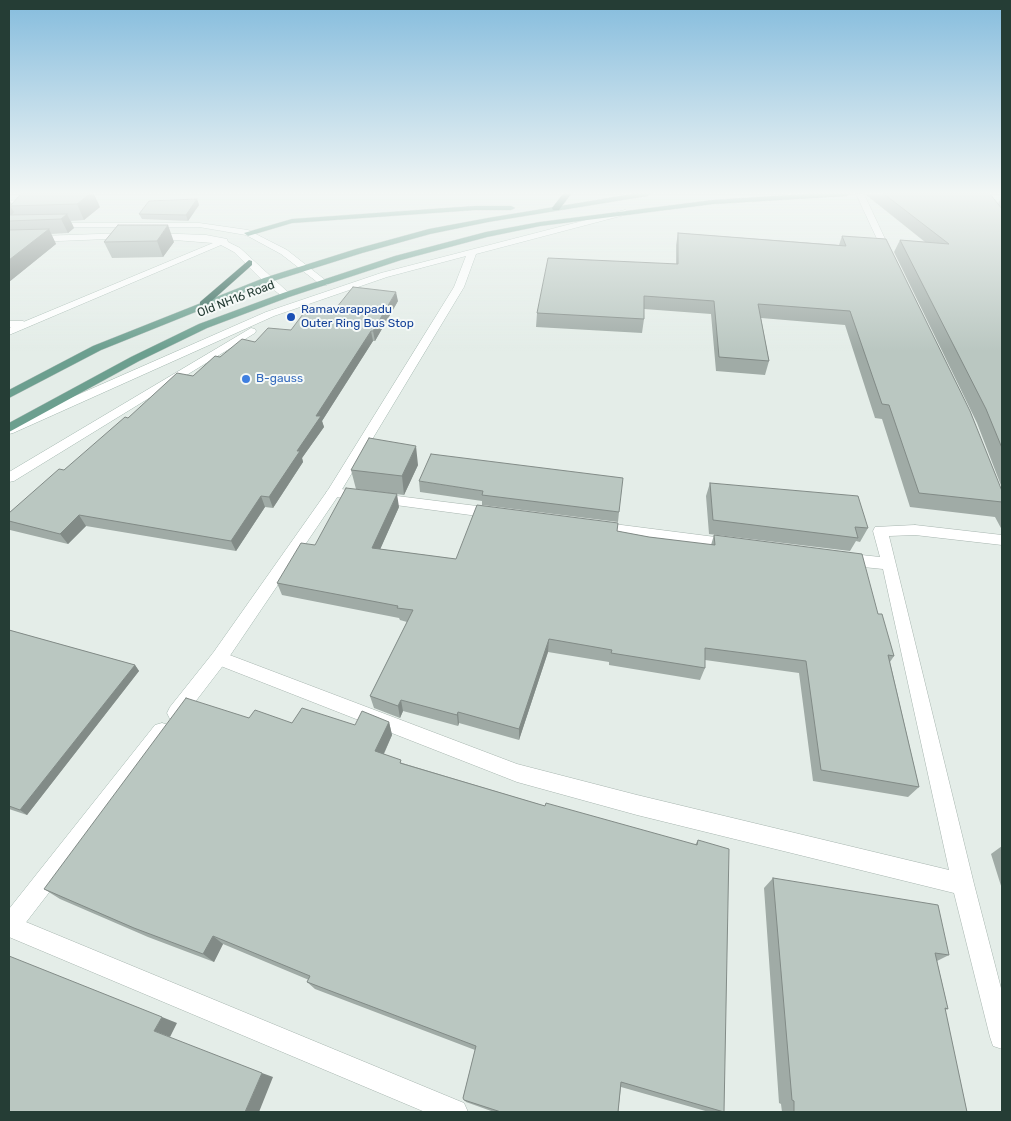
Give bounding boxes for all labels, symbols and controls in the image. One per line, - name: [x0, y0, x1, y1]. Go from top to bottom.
- street label: Old NH16 Road: [195, 278, 277, 320]
- place label: Ramavarappadu Outer Ring Bus Stop: [301, 303, 414, 331]
- marker: Ramavarappadu Outer Ring Bus Stop: [285, 311, 297, 323]
- place label: B-gauss: [256, 372, 303, 386]
- marker: B-gauss: [240, 373, 252, 385]

